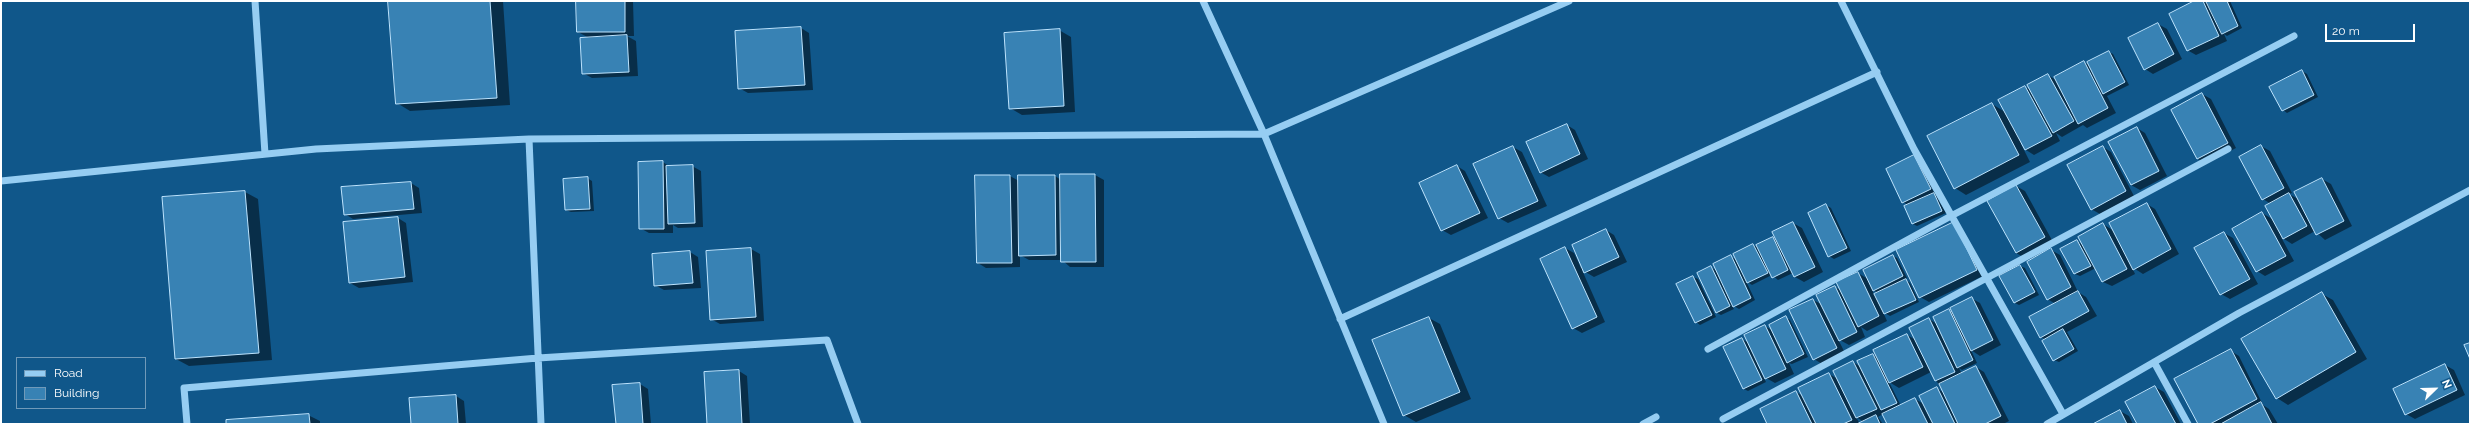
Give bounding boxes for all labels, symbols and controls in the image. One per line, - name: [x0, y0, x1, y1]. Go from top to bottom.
- scale bar: [2327, 16, 2417, 42]
- text: 20 m: [2332, 24, 2360, 38]
- legend: [16, 357, 146, 409]
- text: Road: [54, 366, 83, 380]
- north arrow: [2415, 369, 2455, 409]
- text: N: [2439, 378, 2454, 391]
- text: Building: [54, 386, 100, 400]

